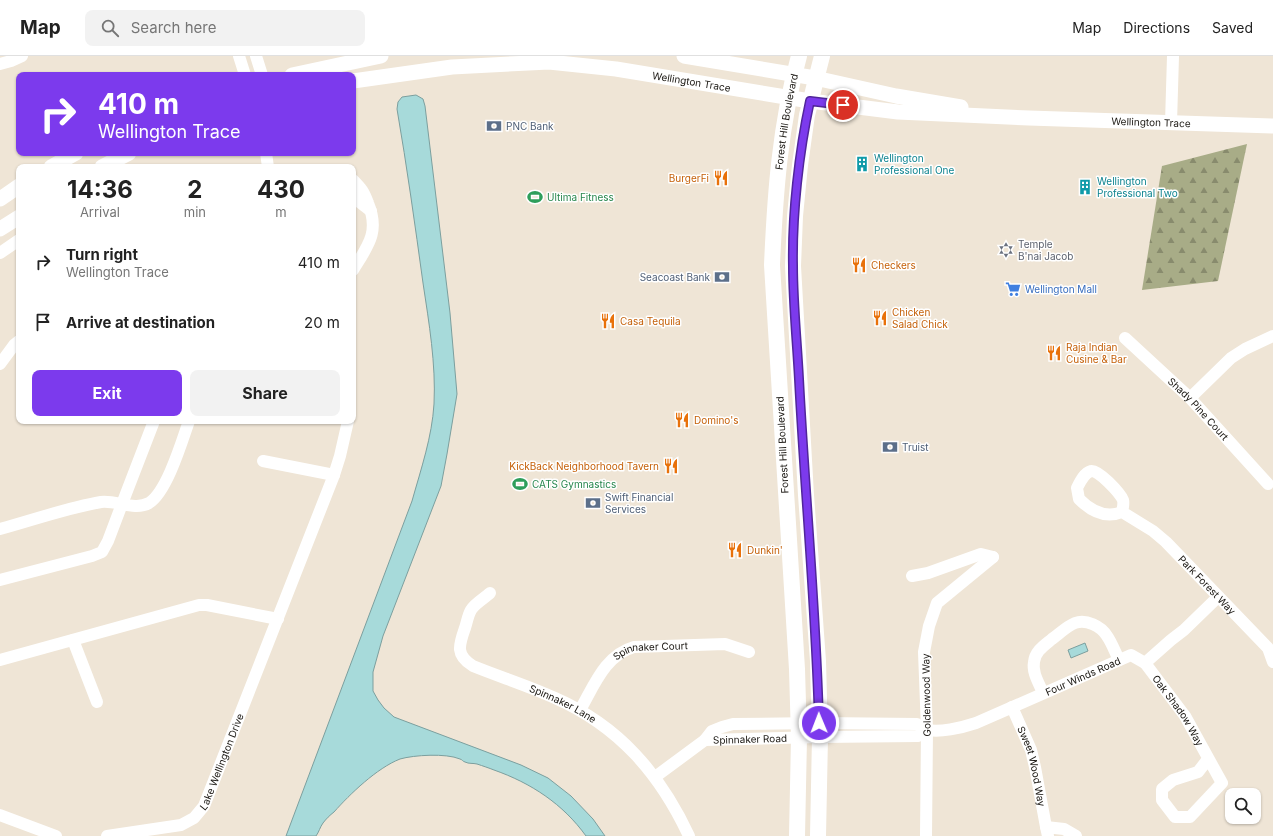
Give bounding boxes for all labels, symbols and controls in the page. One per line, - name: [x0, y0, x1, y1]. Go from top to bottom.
- search box: [85, 10, 365, 46]
- text: Map: [20, 16, 61, 39]
- icon: search: [99, 17, 121, 39]
- text: Search here: [131, 18, 216, 37]
- text: Map: [1072, 19, 1101, 36]
- text: Directions: [1123, 19, 1190, 36]
- text: Saved: [1212, 19, 1253, 36]
- street label: Wellington Trace: [651, 69, 732, 94]
- street label: Forest Hill Boulevard: [772, 72, 800, 170]
- text: 410 m: [98, 87, 179, 121]
- icon: right: [32, 88, 84, 140]
- pin: [826, 88, 860, 122]
- icon: arrive: [832, 94, 854, 116]
- street label: Wellington Trace: [1111, 115, 1191, 129]
- bank icon: PNC Bank: [485, 117, 503, 135]
- place label: PNC Bank: [506, 120, 554, 132]
- text: Wellington Trace: [98, 121, 241, 142]
- place label: Wellington Professional One: [874, 152, 955, 176]
- building icon: Wellington Professional One: [853, 155, 871, 173]
- restaurant icon: BurgerFi: [712, 169, 730, 187]
- place label: BurgerFi: [669, 172, 709, 184]
- text: 14:36: [67, 175, 133, 204]
- text: 2: [187, 175, 202, 204]
- text: 430: [257, 175, 305, 204]
- place label: Wellington Professional Two: [1097, 175, 1178, 199]
- building icon: Wellington Professional Two: [1076, 178, 1094, 196]
- sports icon: Ultima Fitness: [526, 188, 544, 206]
- place label: Ultima Fitness: [547, 191, 614, 203]
- text: Arrival: [80, 204, 120, 220]
- text: min: [184, 204, 206, 220]
- text: m: [275, 204, 287, 220]
- place label: Temple B'nai Jacob: [1018, 238, 1073, 262]
- synagogue icon: Temple B'nai Jacob: [997, 241, 1015, 259]
- text: Turn right: [66, 245, 138, 264]
- icon: right: [32, 251, 54, 273]
- text: 410 m: [298, 253, 340, 272]
- restaurant icon: Checkers: [850, 256, 868, 274]
- place label: Checkers: [871, 259, 916, 271]
- text: Wellington Trace: [66, 264, 169, 280]
- bank icon: Seacoast Bank: [713, 268, 731, 286]
- place label: Seacoast Bank: [640, 271, 710, 283]
- supermarket icon: Wellington Mall: [1004, 280, 1022, 298]
- place label: Wellington Mall: [1025, 283, 1097, 295]
- place label: Chicken Salad Chick: [892, 306, 948, 330]
- restaurant icon: Chicken Salad Chick: [871, 309, 889, 327]
- icon: arrive: [32, 311, 54, 333]
- restaurant icon: Casa Tequila: [599, 312, 617, 330]
- text: Arrive at destination: [66, 313, 215, 332]
- text: 20 m: [304, 313, 340, 332]
- place label: Casa Tequila: [620, 315, 681, 327]
- place label: Raja Indian Cusine & Bar: [1066, 341, 1127, 365]
- restaurant icon: Raja Indian Cusine & Bar: [1045, 344, 1063, 362]
- button: Exit: [32, 370, 182, 416]
- button: Share: [190, 370, 340, 416]
- street label: Shady Pine Court: [1166, 375, 1232, 443]
- street label: Forest Hill Boulevard: [773, 396, 791, 494]
- restaurant icon: Domino's: [673, 411, 691, 429]
- place label: Domino's: [694, 414, 738, 426]
- bank icon: Truist: [881, 438, 899, 456]
- place label: Truist: [902, 441, 929, 453]
- restaurant icon: KickBack Neighborhood Tavern: [662, 457, 680, 475]
- place label: KickBack Neighborhood Tavern: [509, 460, 659, 472]
- sports icon: CATS Gymnastics: [511, 475, 529, 493]
- place label: CATS Gymnastics: [532, 478, 616, 490]
- place label: Swift Financial Services: [605, 491, 673, 515]
- bank icon: Swift Financial Services: [584, 494, 602, 512]
- restaurant icon: Dunkin': [726, 541, 744, 559]
- place label: Dunkin': [747, 544, 783, 556]
- street label: Park Forest Way: [1176, 553, 1239, 617]
- street label: Spinnaker Court: [610, 639, 689, 662]
- street label: Goldenwood Way: [919, 653, 933, 737]
- street label: Four Winds Road: [1044, 654, 1122, 698]
- street label: Oak Shadow Way: [1150, 673, 1206, 748]
- street label: Spinnaker Lane: [528, 682, 599, 725]
- position arrow: [798, 702, 840, 744]
- street label: Lake Wellington Drive: [197, 711, 246, 812]
- street label: Sweet Wood Way: [1015, 724, 1048, 808]
- street label: Spinnaker Road: [713, 732, 787, 746]
- map controls: [1225, 788, 1261, 824]
- button: search: [1225, 788, 1261, 824]

